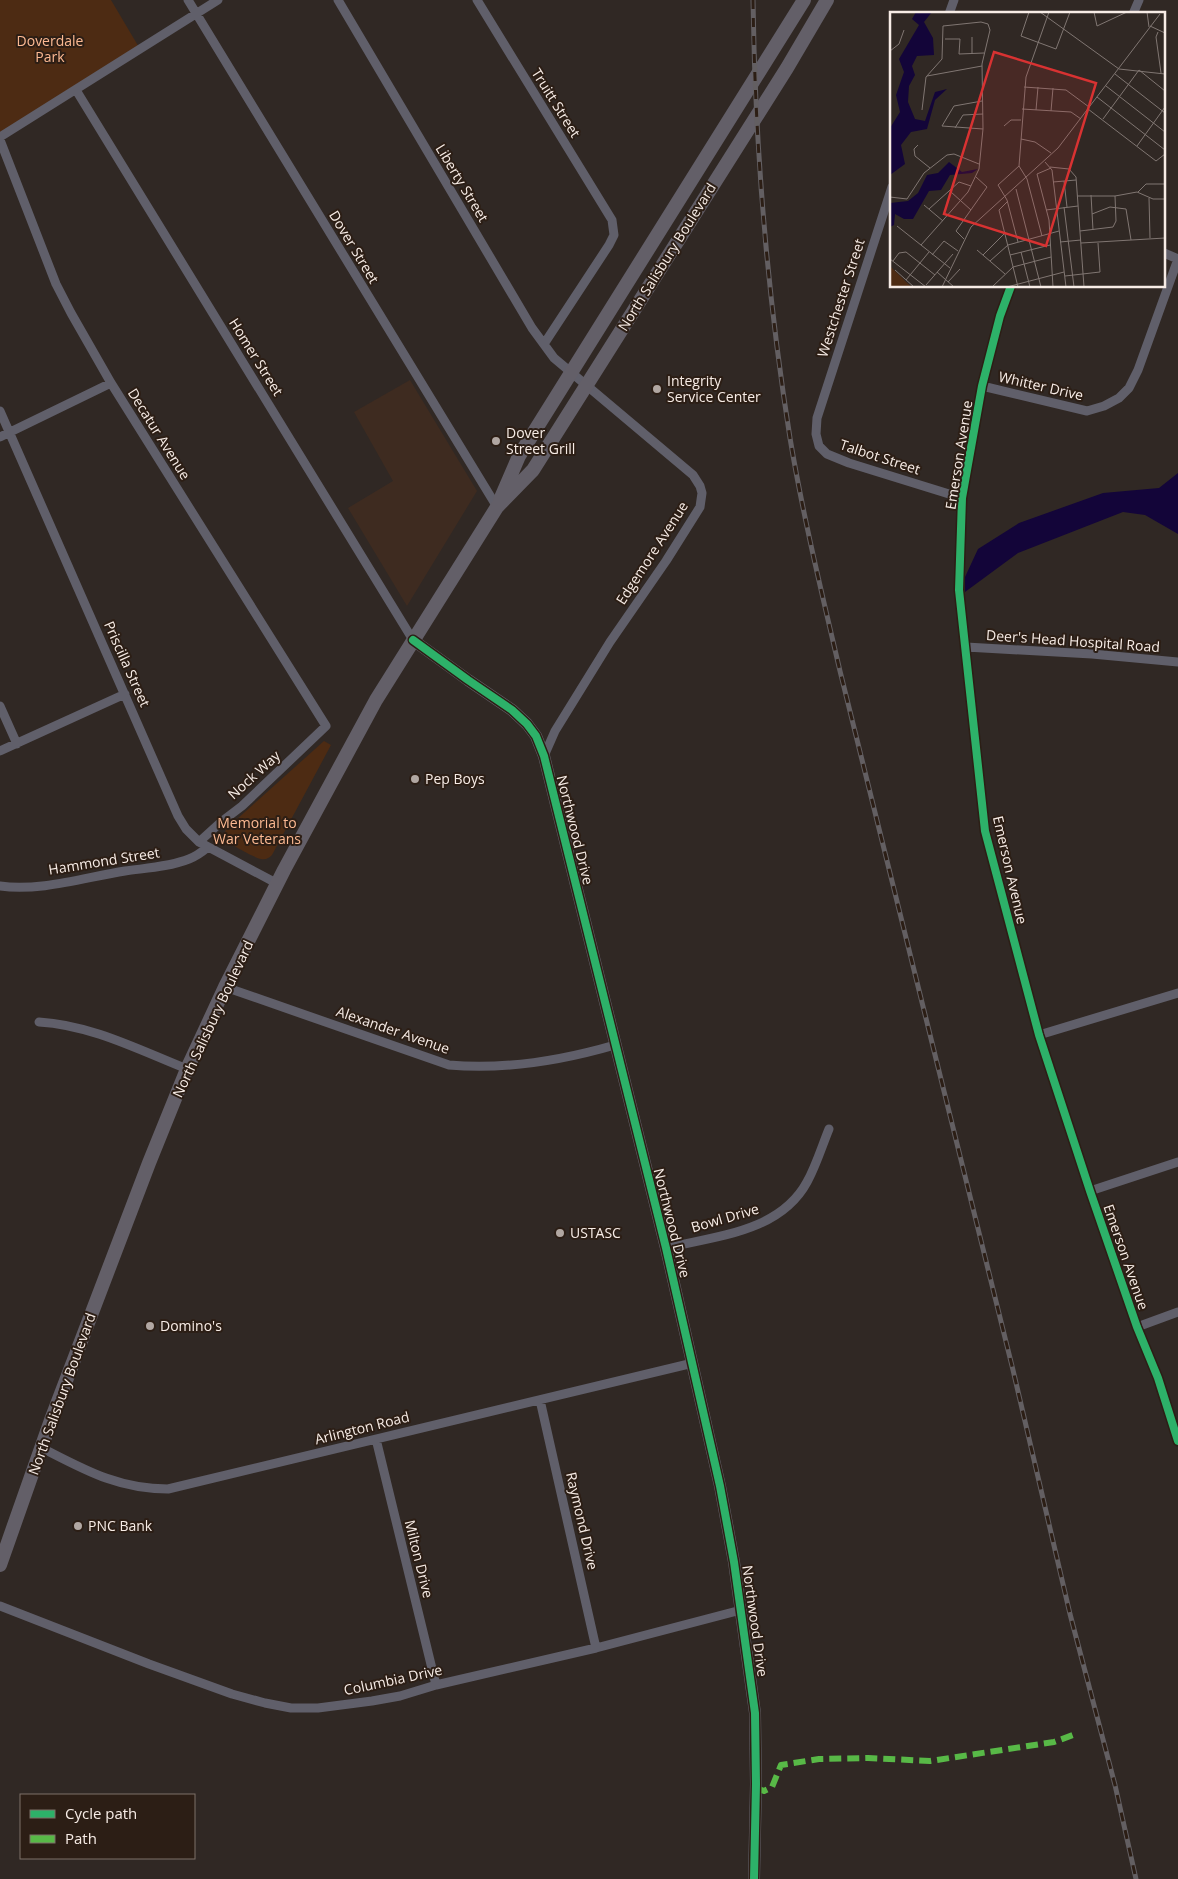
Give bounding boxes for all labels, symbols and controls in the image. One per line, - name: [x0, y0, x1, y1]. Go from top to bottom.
- inset map: [890, 12, 1166, 288]
- park label: Doverdale Park: [17, 31, 84, 66]
- street label: Truitt Street: [528, 65, 585, 141]
- street label: Liberty Street: [432, 140, 493, 225]
- street label: North Salisbury Boulevard: [613, 179, 720, 334]
- street label: Dover Street: [325, 207, 384, 287]
- street label: Westchester Street: [812, 236, 869, 360]
- street label: Homer Street: [225, 314, 288, 399]
- street label: Whitter Drive: [997, 367, 1086, 405]
- place label: Integrity Service Center: [667, 371, 761, 406]
- marker: Integrity Service Center: [651, 383, 663, 395]
- street label: Decatur Avenue: [124, 385, 195, 483]
- street label: Emerson Avenue: [940, 399, 977, 511]
- place label: Dover Street Grill: [506, 423, 575, 458]
- marker: Dover Street Grill: [490, 435, 502, 447]
- street label: Talbot Street: [837, 435, 923, 478]
- street label: Edgemore Avenue: [611, 497, 692, 608]
- street label: Priscilla Street: [100, 618, 155, 710]
- street label: Deer's Head Hospital Road: [986, 625, 1160, 656]
- street label: Nock Way: [223, 745, 285, 803]
- place label: Pep Boys: [425, 769, 485, 788]
- marker: Pep Boys: [409, 773, 421, 785]
- street label: Northwood Drive: [553, 773, 598, 887]
- park label: Memorial to War Veterans: [213, 813, 301, 848]
- street label: Emerson Avenue: [989, 814, 1032, 926]
- street label: Hammond Street: [47, 842, 161, 879]
- street label: North Salisbury Boulevard: [168, 937, 257, 1100]
- street label: Alexander Avenue: [334, 1001, 452, 1058]
- street label: Northwood Drive: [650, 1166, 695, 1280]
- street label: Bowl Drive: [689, 1199, 761, 1236]
- street label: Emerson Avenue: [1100, 1202, 1153, 1312]
- place label: USTASC: [570, 1223, 621, 1242]
- marker: USTASC: [554, 1227, 566, 1239]
- street label: North Salisbury Boulevard: [23, 1310, 100, 1477]
- place label: Domino's: [160, 1316, 222, 1335]
- marker: Domino's: [144, 1320, 156, 1332]
- street label: Arlington Road: [313, 1407, 411, 1448]
- street label: Raymond Drive: [562, 1470, 603, 1572]
- place label: PNC Bank: [88, 1516, 153, 1535]
- street label: Milton Drive: [401, 1518, 438, 1600]
- marker: PNC Bank: [72, 1520, 84, 1532]
- street label: Northwood Drive: [738, 1564, 773, 1678]
- street label: Columbia Drive: [342, 1660, 444, 1699]
- legend: [20, 1794, 195, 1859]
- text: Cycle path: [65, 1803, 137, 1823]
- text: Path: [65, 1828, 97, 1848]

